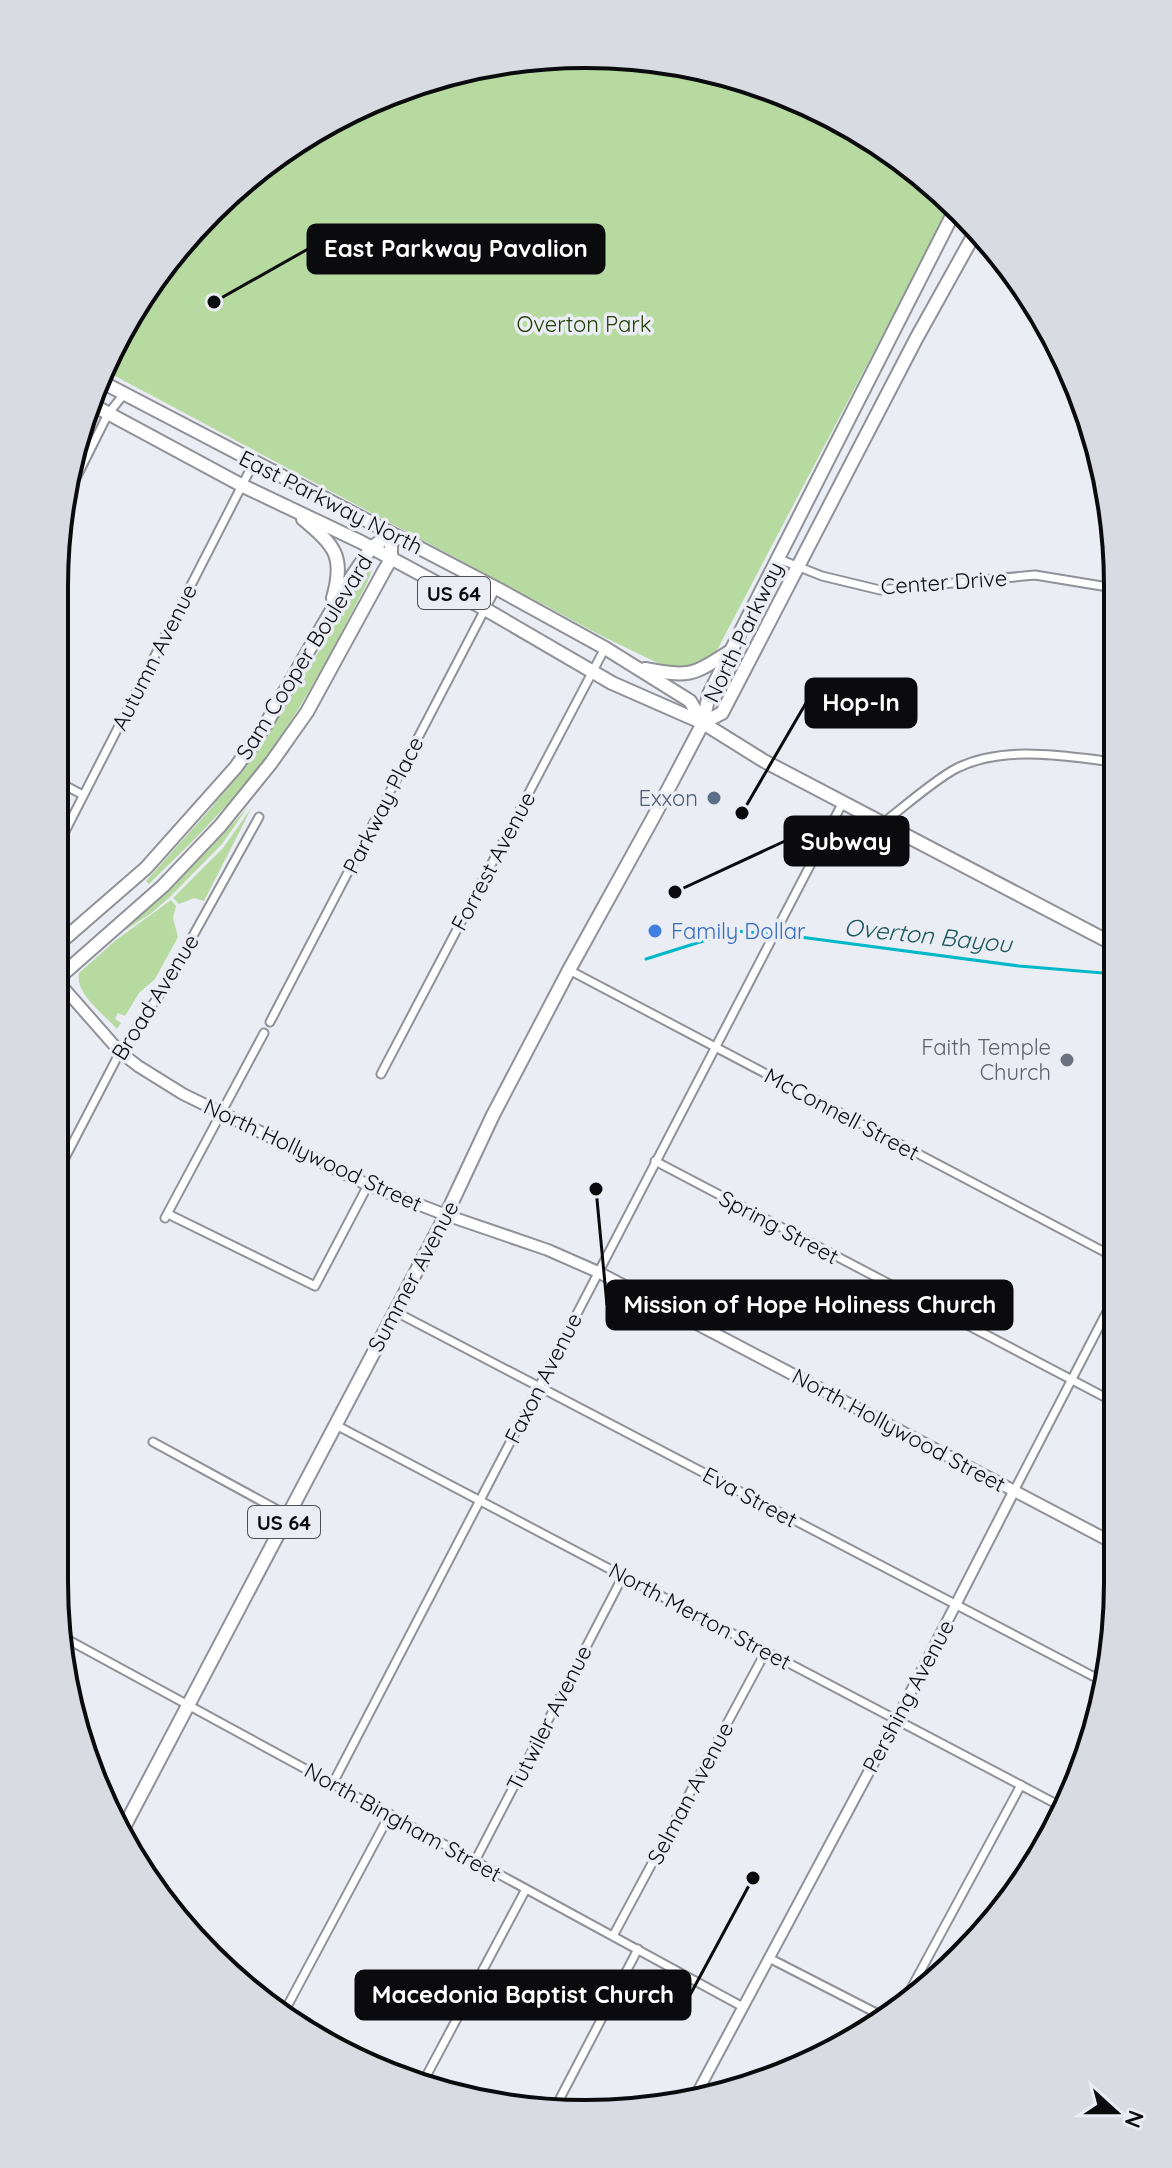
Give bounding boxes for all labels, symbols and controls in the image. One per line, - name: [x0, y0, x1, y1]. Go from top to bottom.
- callout: East Parkway Pavalion: [308, 225, 604, 273]
- text: East Parkway Pavalion: [324, 233, 588, 263]
- park label: Overton Park: [516, 310, 652, 338]
- street label: East Parkway North: [234, 444, 428, 560]
- street label: Sam Cooper Boulevard: [229, 549, 379, 765]
- street label: North Parkway: [697, 557, 789, 707]
- street label: Center Drive: [880, 564, 1008, 600]
- road number: US 64: [418, 577, 490, 609]
- street label: Autumn Avenue: [105, 579, 203, 735]
- callout: Hop-In: [806, 679, 916, 727]
- text: Hop-In: [822, 687, 900, 717]
- street label: Parkway Place: [336, 732, 430, 878]
- place label: Exxon: [638, 784, 698, 812]
- street label: Forrest Avenue: [445, 787, 541, 935]
- marker: Exxon: [705, 789, 723, 807]
- callout: Subway: [785, 817, 908, 865]
- text: Subway: [800, 826, 892, 856]
- water label: Overton Bayou: [843, 911, 1015, 959]
- place label: Family Dollar: [671, 917, 806, 945]
- marker: Family Dollar: [646, 922, 664, 940]
- street label: Broad Avenue: [105, 929, 205, 1065]
- place label: Faith Temple Church: [921, 1033, 1051, 1086]
- marker: Faith Temple Church: [1058, 1051, 1076, 1069]
- street label: McConnell Street: [760, 1061, 924, 1167]
- street label: North Hollywood Street: [199, 1092, 427, 1218]
- street label: Spring Street: [714, 1184, 844, 1270]
- street label: Summer Avenue: [361, 1196, 465, 1356]
- callout: Mission of Hope Holiness Church: [607, 1281, 1012, 1329]
- text: Mission of Hope Holiness Church: [624, 1289, 996, 1319]
- street label: Faxon Avenue: [498, 1308, 588, 1448]
- street label: North Hollywood Street: [787, 1362, 1011, 1498]
- street label: Eva Street: [698, 1460, 802, 1534]
- road number: US 64: [248, 1506, 320, 1538]
- street label: North Merton Street: [604, 1556, 796, 1676]
- street label: Pershing Avenue: [856, 1615, 960, 1777]
- street label: Tutwiler Avenue: [500, 1640, 598, 1796]
- street label: Selman Avenue: [641, 1717, 739, 1869]
- street label: North Bingham Street: [299, 1756, 507, 1888]
- callout: Macedonia Baptist Church: [356, 1971, 690, 2019]
- text: Macedonia Baptist Church: [372, 1979, 674, 2009]
- north arrow: [1076, 2072, 1156, 2152]
- text: N: [1119, 2107, 1151, 2132]

